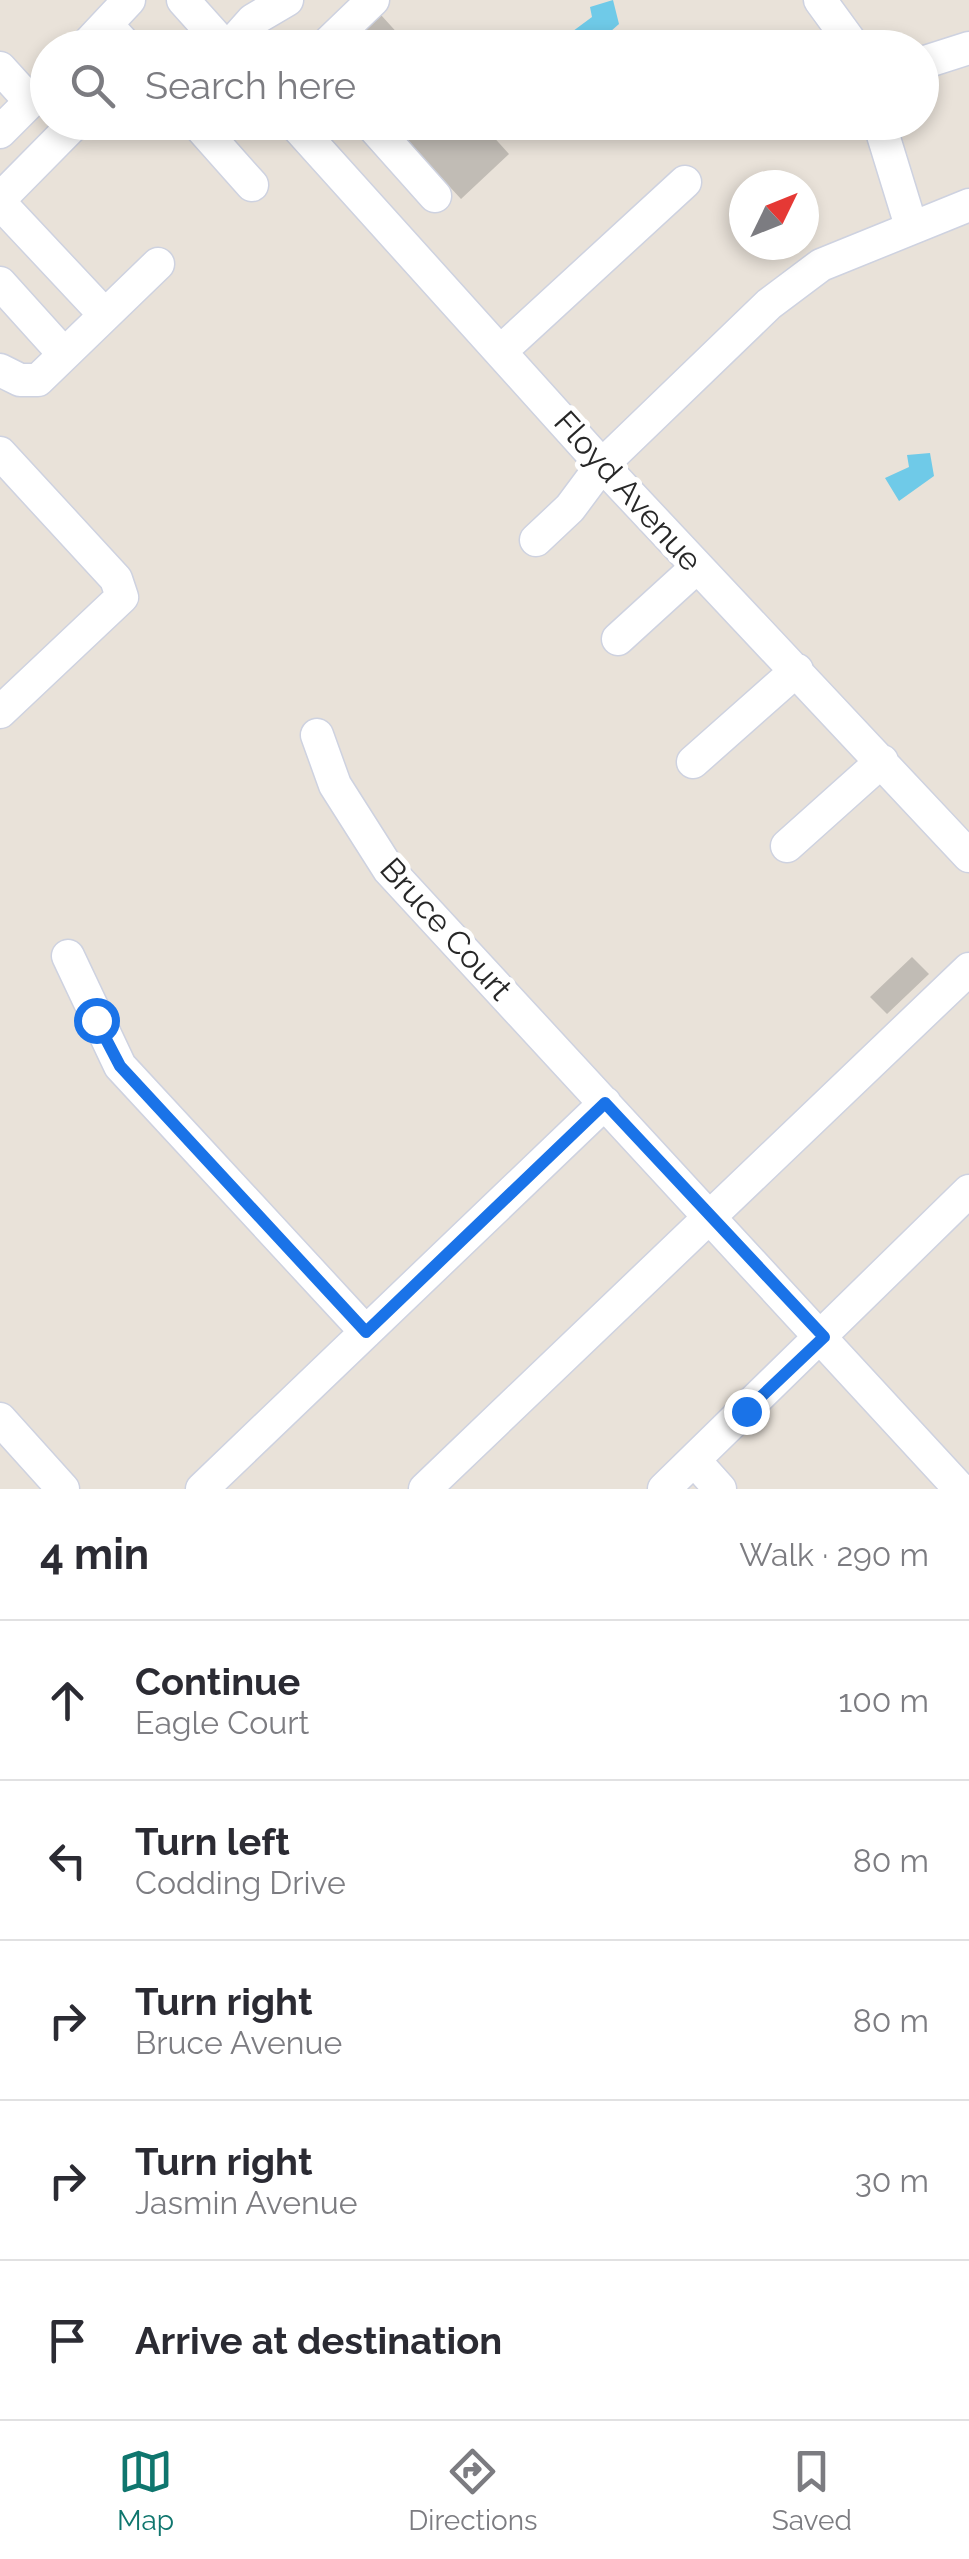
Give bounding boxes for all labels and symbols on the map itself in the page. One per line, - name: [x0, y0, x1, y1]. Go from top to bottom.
- north arrow: [729, 170, 819, 260]
- street label: Floyd Avenue: [547, 403, 710, 578]
- street label: Bruce Court: [373, 850, 520, 1007]
- route start: [74, 998, 120, 1044]
- route end: [724, 1389, 770, 1435]

